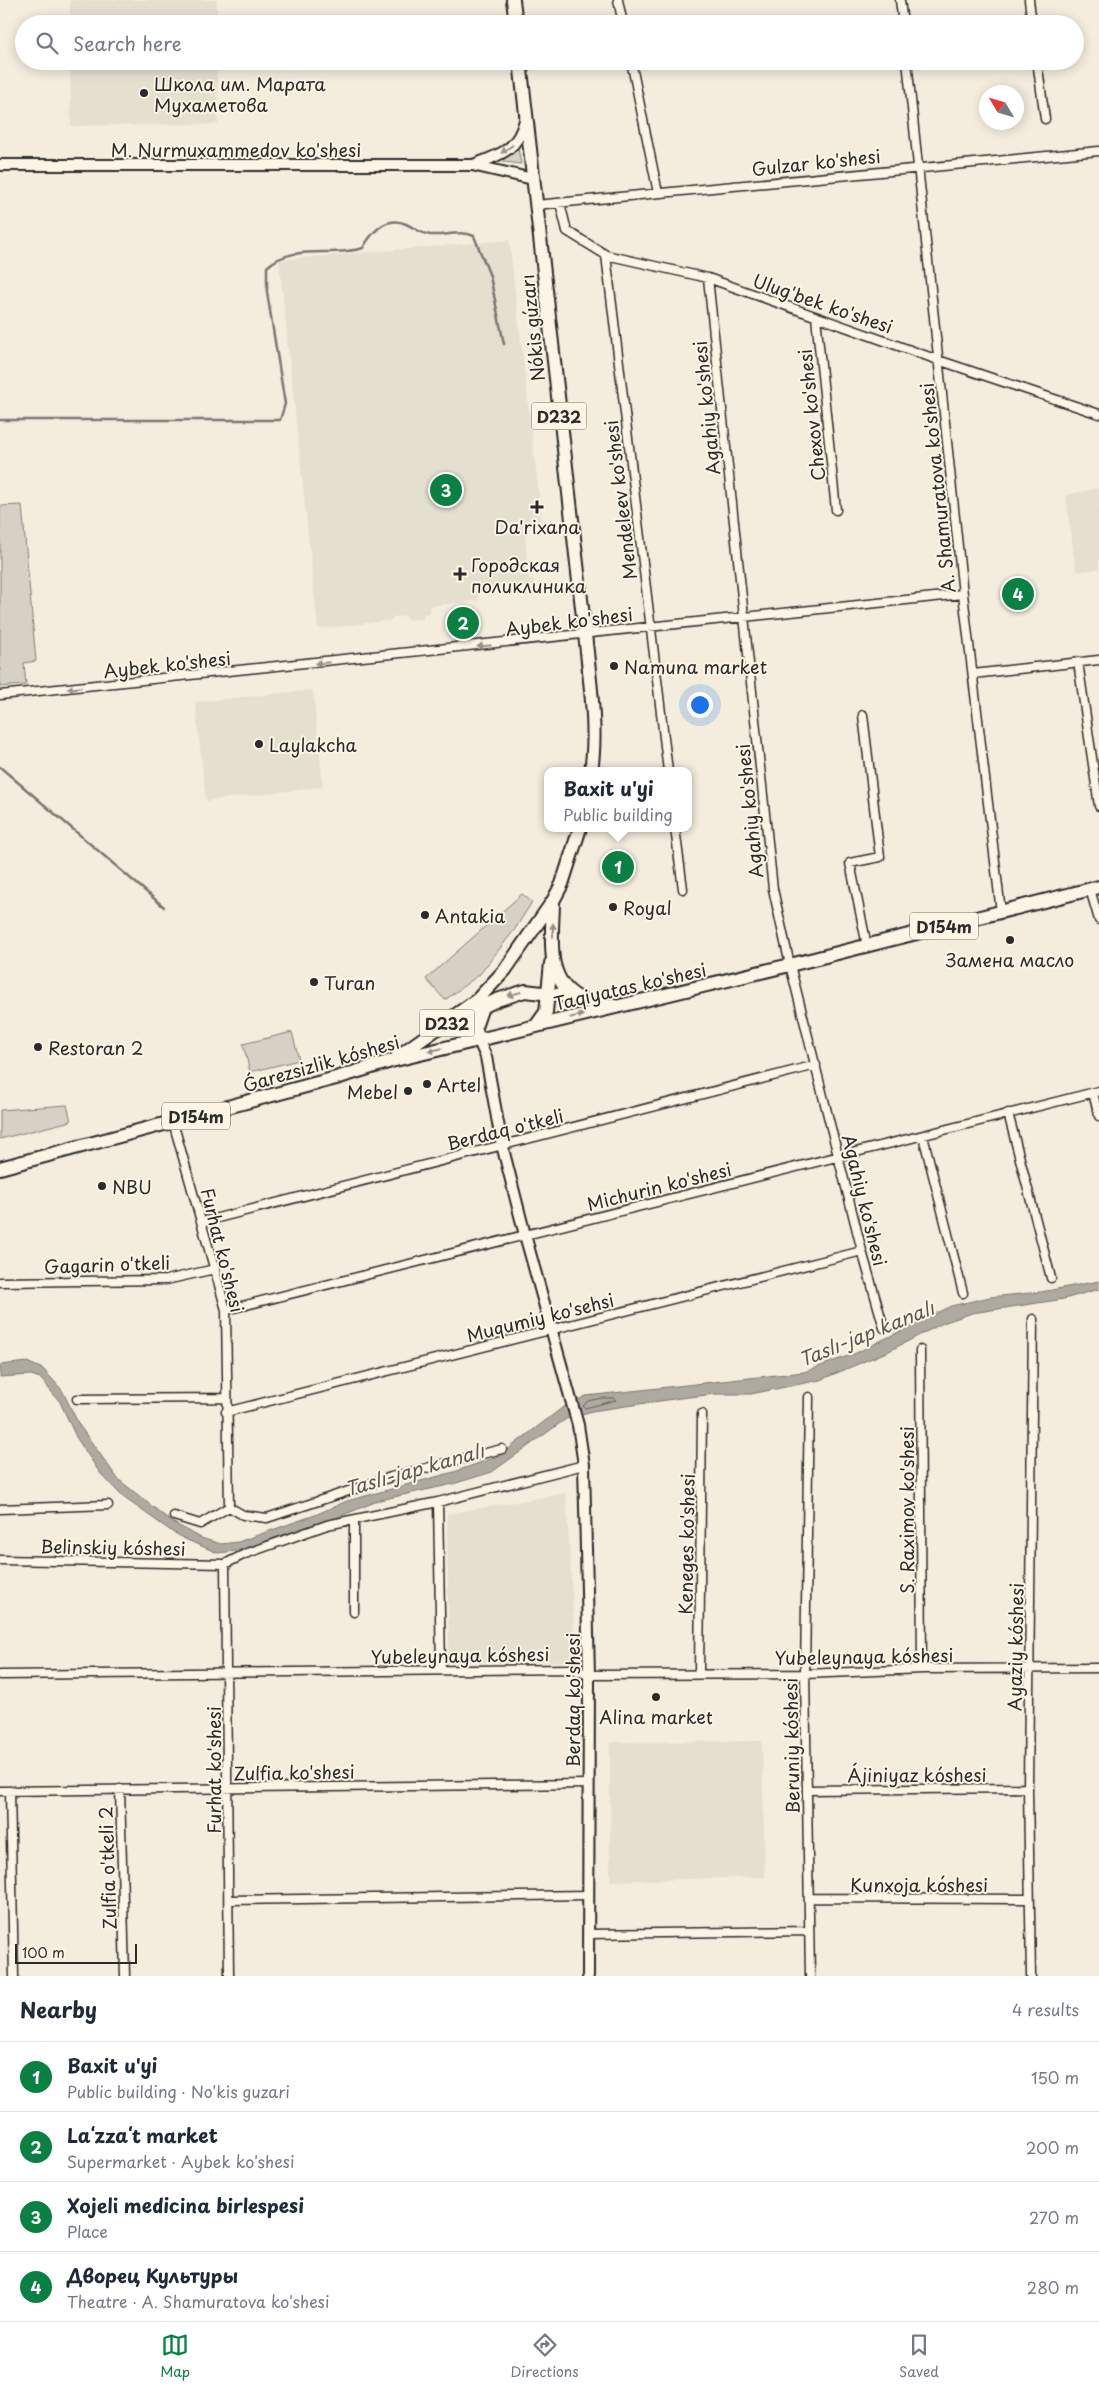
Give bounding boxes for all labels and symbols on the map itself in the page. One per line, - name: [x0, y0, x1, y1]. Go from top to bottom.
- place label: Школа им. Марата Мухаметова: [154, 70, 326, 118]
- north arrow: [979, 85, 1024, 130]
- marker: Школа им. Марата Мухаметова: [138, 87, 150, 99]
- street label: M. Nurmuxammedov ko'shesi: [111, 136, 361, 163]
- street label: Gulzar ko'shesi: [750, 142, 882, 182]
- one-way arrow: [500, 144, 514, 154]
- street label: Ulug'bek ko'shesi: [749, 266, 897, 340]
- street label: Nókis gúzarı: [513, 273, 551, 383]
- street label: Agahiy ko'shesi: [686, 340, 726, 476]
- street label: Chexov ko'shesi: [791, 348, 831, 482]
- street label: A. Shamuratova ko'shesi: [913, 382, 961, 594]
- road number: D232: [532, 402, 586, 430]
- street label: Mendeleev ko'shesi: [597, 419, 643, 581]
- pin: 3: [430, 471, 462, 509]
- marker: Da'rixana: [531, 501, 543, 513]
- place label: Da'rixana: [494, 513, 580, 540]
- place label: Городская поликлиника: [471, 551, 587, 599]
- marker: Городская поликлиника: [453, 567, 467, 581]
- pin: 4: [1002, 575, 1034, 613]
- street label: Aybek ko'shesi: [504, 600, 634, 642]
- pin: 2: [447, 604, 479, 642]
- one-way arrow: [476, 642, 492, 650]
- street label: Aybek ko'shesi: [102, 644, 232, 684]
- place label: Namuna market: [624, 653, 767, 680]
- one-way arrow: [314, 659, 330, 667]
- marker: Namuna market: [608, 660, 620, 672]
- one-way arrow: [65, 684, 81, 692]
- your location: [687, 692, 713, 718]
- place label: Laylakcha: [269, 731, 358, 758]
- marker: Laylakcha: [253, 738, 265, 750]
- street label: Agahiy ko'shesi: [729, 743, 769, 879]
- pin: 1: [602, 848, 634, 886]
- place label: Royal: [623, 894, 672, 921]
- marker: Royal: [607, 901, 619, 913]
- place label: Antakia: [435, 902, 505, 929]
- marker: Antakia: [419, 909, 431, 921]
- road number: D154m: [910, 912, 978, 939]
- one-way arrow: [549, 922, 557, 938]
- marker: Замена масло: [1004, 934, 1016, 946]
- place label: Замена масло: [946, 946, 1074, 973]
- street label: Taqiyatas ko'shesi: [551, 955, 709, 1017]
- place label: Turan: [324, 969, 375, 996]
- marker: Turan: [308, 976, 320, 988]
- one-way arrow: [507, 991, 522, 999]
- road number: D232: [420, 1010, 474, 1036]
- one-way arrow: [569, 1012, 584, 1020]
- street label: Ǵarezsizlik kóshesi: [240, 1028, 402, 1098]
- place label: Restoran 2: [48, 1034, 144, 1061]
- marker: Restoran 2: [32, 1041, 44, 1053]
- one-way arrow: [427, 1046, 442, 1054]
- place label: Artel: [437, 1071, 481, 1098]
- place label: Mebel: [347, 1078, 398, 1105]
- marker: Artel: [421, 1078, 433, 1090]
- marker: Mebel: [402, 1085, 414, 1097]
- street label: Berdaq o'tkeli: [444, 1101, 566, 1157]
- road number: D154m: [162, 1102, 230, 1130]
- street label: Agahiy ko'shesi: [836, 1131, 894, 1269]
- street label: Michurin ko'shesi: [584, 1155, 734, 1217]
- place label: NBU: [112, 1173, 152, 1200]
- marker: NBU: [96, 1180, 108, 1192]
- street label: Furhat ko'shesi: [194, 1185, 252, 1315]
- street label: Gagarin o'tkeli: [43, 1248, 171, 1280]
- street label: Muqumiy ko'sehsi: [463, 1286, 617, 1348]
- water label: Taslı-jap kanalı: [794, 1292, 939, 1373]
- street label: S. Raximov ko'shesi: [893, 1426, 920, 1594]
- water label: Taslı-jap kanalı: [341, 1435, 489, 1502]
- street label: Keneges ko'shesi: [671, 1473, 701, 1615]
- street label: Belinskiy kóshesi: [40, 1532, 186, 1562]
- street label: Ayaziy kóshesi: [1000, 1583, 1030, 1711]
- street label: Berdaq ko'shesi: [559, 1633, 586, 1767]
- street label: Yubeleynaya kóshesi: [370, 1640, 550, 1670]
- street label: Yubeleynaya kóshesi: [774, 1641, 954, 1671]
- street label: Beruniy kóshesi: [776, 1678, 806, 1814]
- marker: Alina market: [650, 1691, 662, 1703]
- place label: Alina market: [599, 1703, 713, 1730]
- street label: Furhat ko'shesi: [200, 1706, 227, 1834]
- street label: Zulfia ko'shesi: [233, 1757, 355, 1787]
- street label: Ájiniyaz kóshesi: [848, 1761, 986, 1788]
- street label: Zulfia o'tkeli 2: [91, 1806, 123, 1930]
- street label: Kunxoja kóshesi: [850, 1871, 988, 1898]
- scale bar: [15, 1941, 138, 1964]

